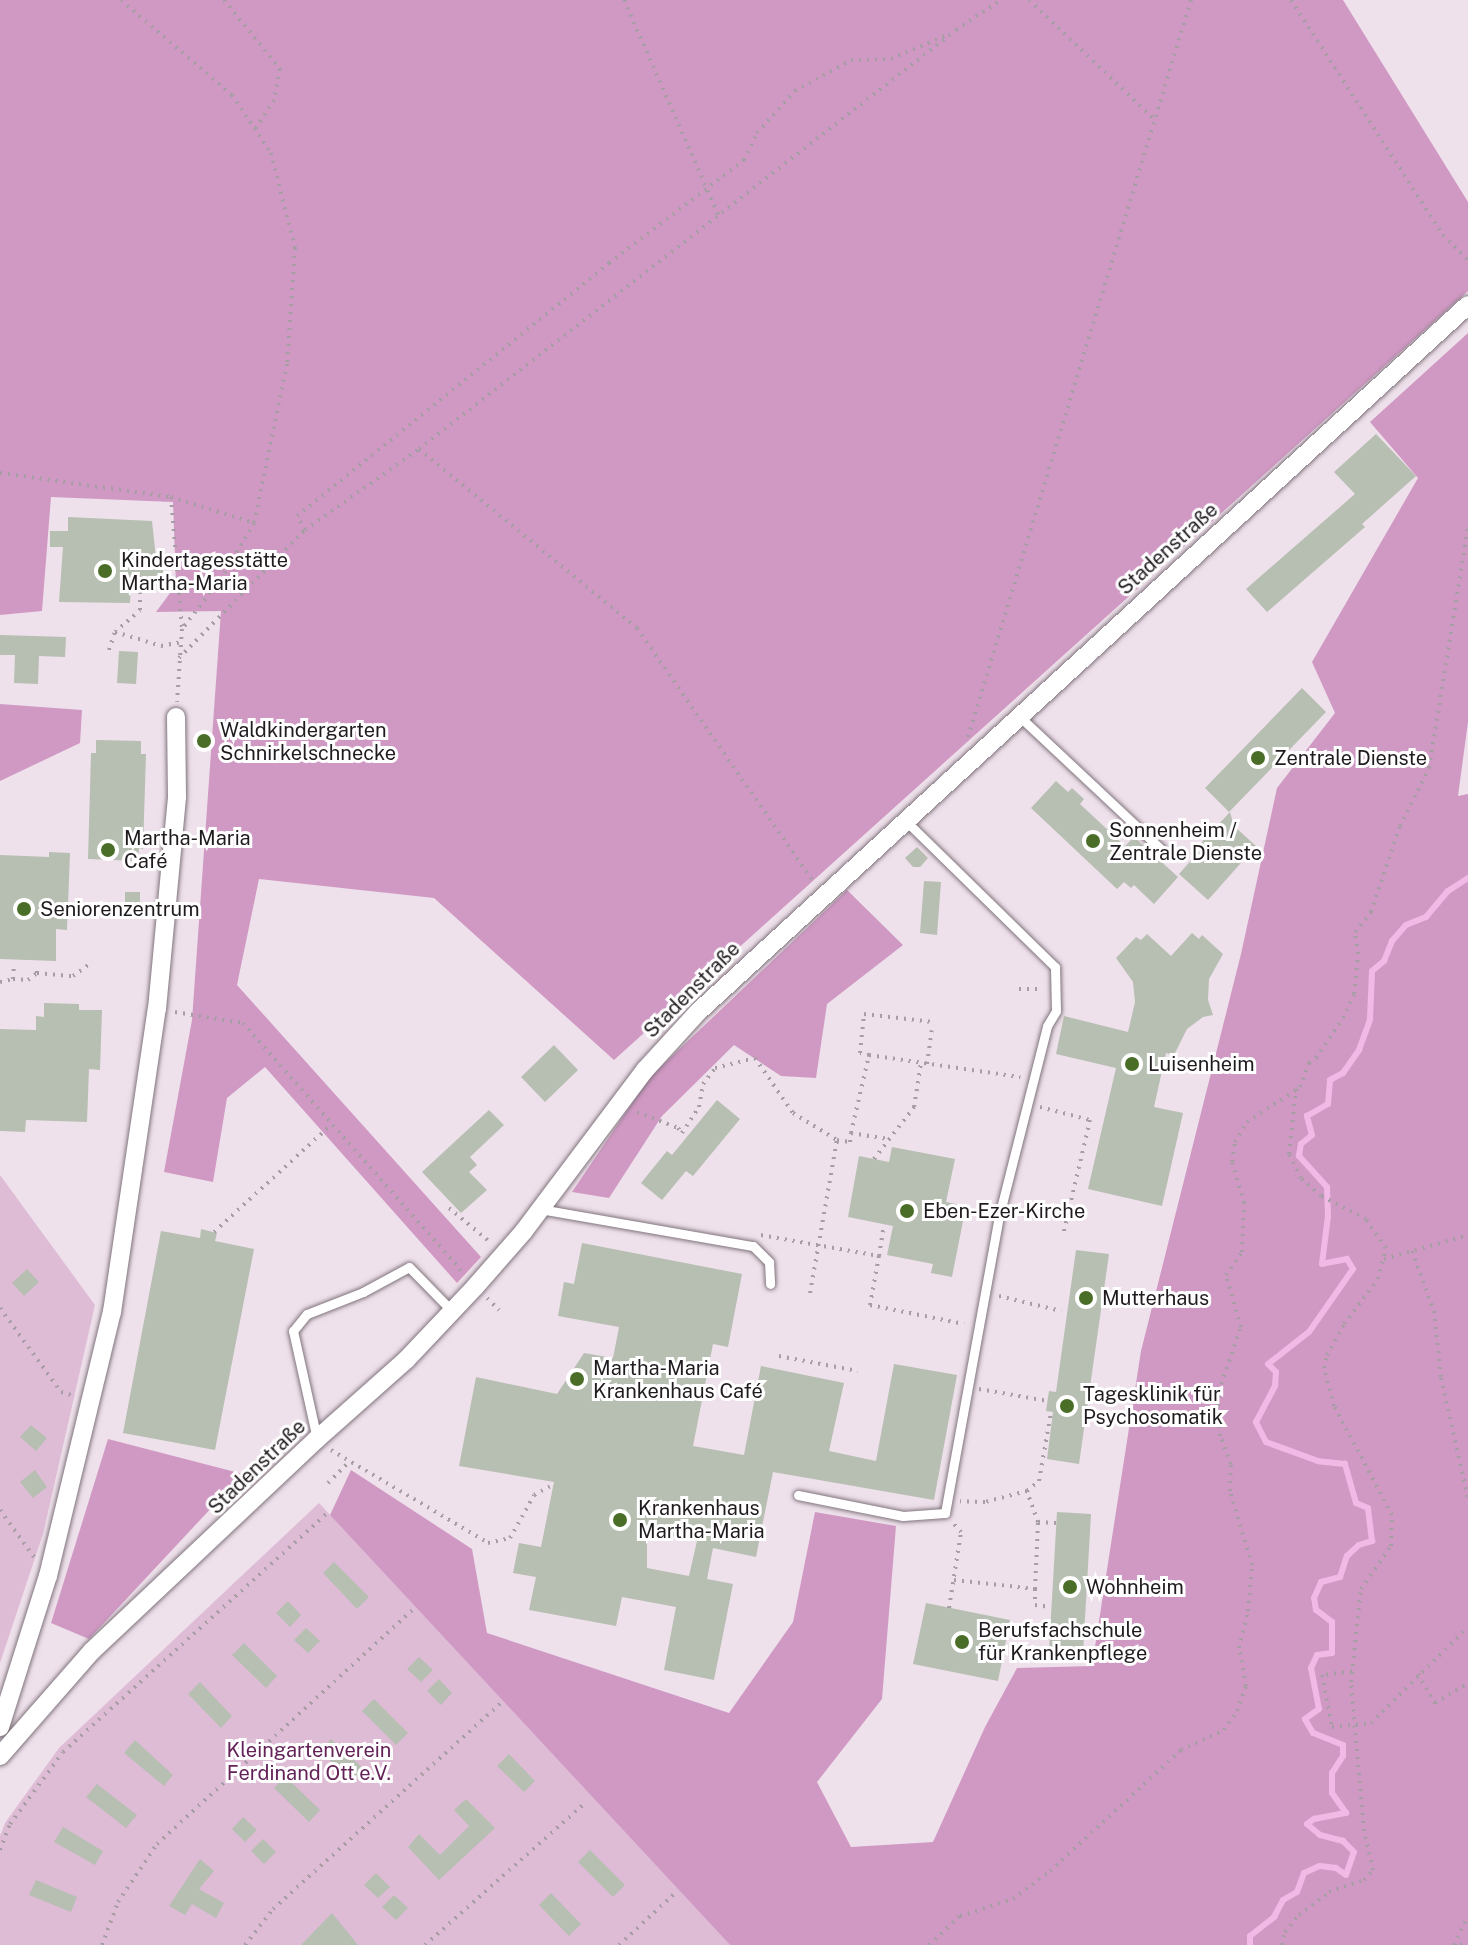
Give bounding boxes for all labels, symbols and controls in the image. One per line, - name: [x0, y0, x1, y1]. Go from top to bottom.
- street label: Stadenstraße: [1113, 498, 1223, 600]
- place label: Kindertagesstätte Martha-Maria: [121, 548, 288, 595]
- marker: Kindertagesstätte Martha-Maria: [96, 562, 114, 580]
- place label: Waldkindergarten Schnirkelschnecke: [220, 718, 396, 765]
- marker: Waldkindergarten Schnirkelschnecke: [195, 732, 213, 750]
- place label: Zentrale Dienste: [1274, 746, 1427, 770]
- marker: Zentrale Dienste: [1249, 749, 1267, 767]
- place label: Sonnenheim / Zentrale Dienste: [1109, 818, 1262, 865]
- place label: Martha-Maria Café: [124, 826, 251, 873]
- marker: Sonnenheim / Zentrale Dienste: [1084, 832, 1102, 850]
- marker: Martha-Maria Café: [99, 841, 117, 859]
- place label: Seniorenzentrum: [40, 897, 200, 921]
- marker: Seniorenzentrum: [15, 900, 33, 918]
- street label: Stadenstraße: [639, 937, 745, 1043]
- place label: Luisenheim: [1148, 1052, 1255, 1076]
- marker: Luisenheim: [1123, 1055, 1141, 1073]
- place label: Eben-Ezer-Kirche: [923, 1199, 1085, 1223]
- marker: Eben-Ezer-Kirche: [898, 1202, 916, 1220]
- place label: Mutterhaus: [1102, 1286, 1209, 1310]
- marker: Mutterhaus: [1077, 1289, 1095, 1307]
- place label: Martha-Maria Krankenhaus Café: [593, 1356, 763, 1403]
- marker: Martha-Maria Krankenhaus Café: [568, 1370, 586, 1388]
- place label: Tagesklinik für Psychosomatik: [1083, 1382, 1223, 1429]
- marker: Tagesklinik für Psychosomatik: [1058, 1397, 1076, 1415]
- street label: Stadenstraße: [203, 1415, 311, 1519]
- place label: Krankenhaus Martha-Maria: [638, 1496, 765, 1543]
- marker: Krankenhaus Martha-Maria: [609, 1509, 631, 1531]
- place label: Wohnheim: [1086, 1575, 1184, 1599]
- marker: Wohnheim: [1061, 1578, 1079, 1596]
- place label: Berufsfachschule für Krankenpflege: [978, 1618, 1147, 1665]
- marker: Berufsfachschule für Krankenpflege: [953, 1633, 971, 1651]
- park label: Kleingartenverein Ferdinand Ott e.V.: [227, 1739, 391, 1786]

